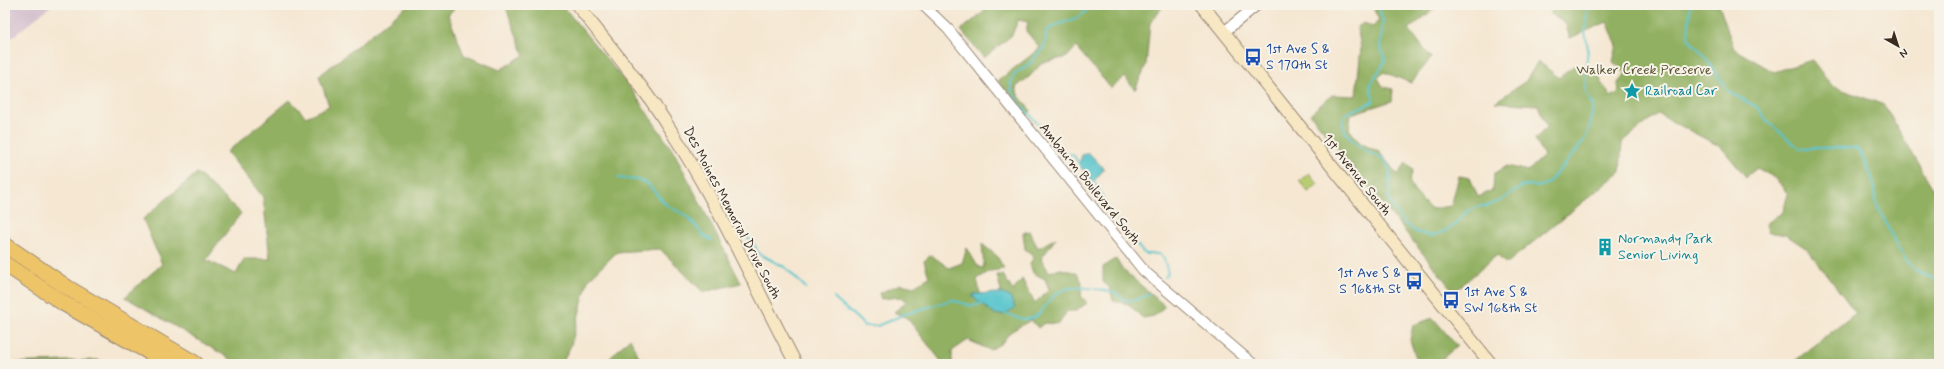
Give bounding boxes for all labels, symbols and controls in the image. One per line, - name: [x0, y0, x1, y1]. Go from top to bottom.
- north arrow: [1878, 26, 1918, 66]
- place label: 1st Ave S & S 170th St: [1266, 40, 1330, 74]
- text: N: [1896, 45, 1911, 61]
- bus stop icon: 1st Ave S & S 170th St: [1243, 47, 1263, 67]
- park label: Walker Creek Preserve: [1576, 61, 1712, 79]
- place icon: Railroad Car: [1622, 81, 1642, 101]
- place label: Railroad Car: [1645, 82, 1718, 100]
- street label: Ambaum Boulevard South: [1035, 119, 1145, 249]
- street label: Des Moines Memorial Drive South: [679, 124, 785, 302]
- street label: 1st Avenue South: [1318, 130, 1396, 220]
- place label: Normandy Park Senior Living: [1618, 230, 1713, 264]
- building icon: Normandy Park Senior Living: [1595, 237, 1615, 257]
- place label: 1st Ave S & S 168th St: [1337, 264, 1401, 298]
- bus stop icon: 1st Ave S & S 168th St: [1404, 271, 1424, 291]
- place label: 1st Ave S & SW 168th St: [1464, 283, 1537, 317]
- bus stop icon: 1st Ave S & SW 168th St: [1441, 290, 1461, 310]

